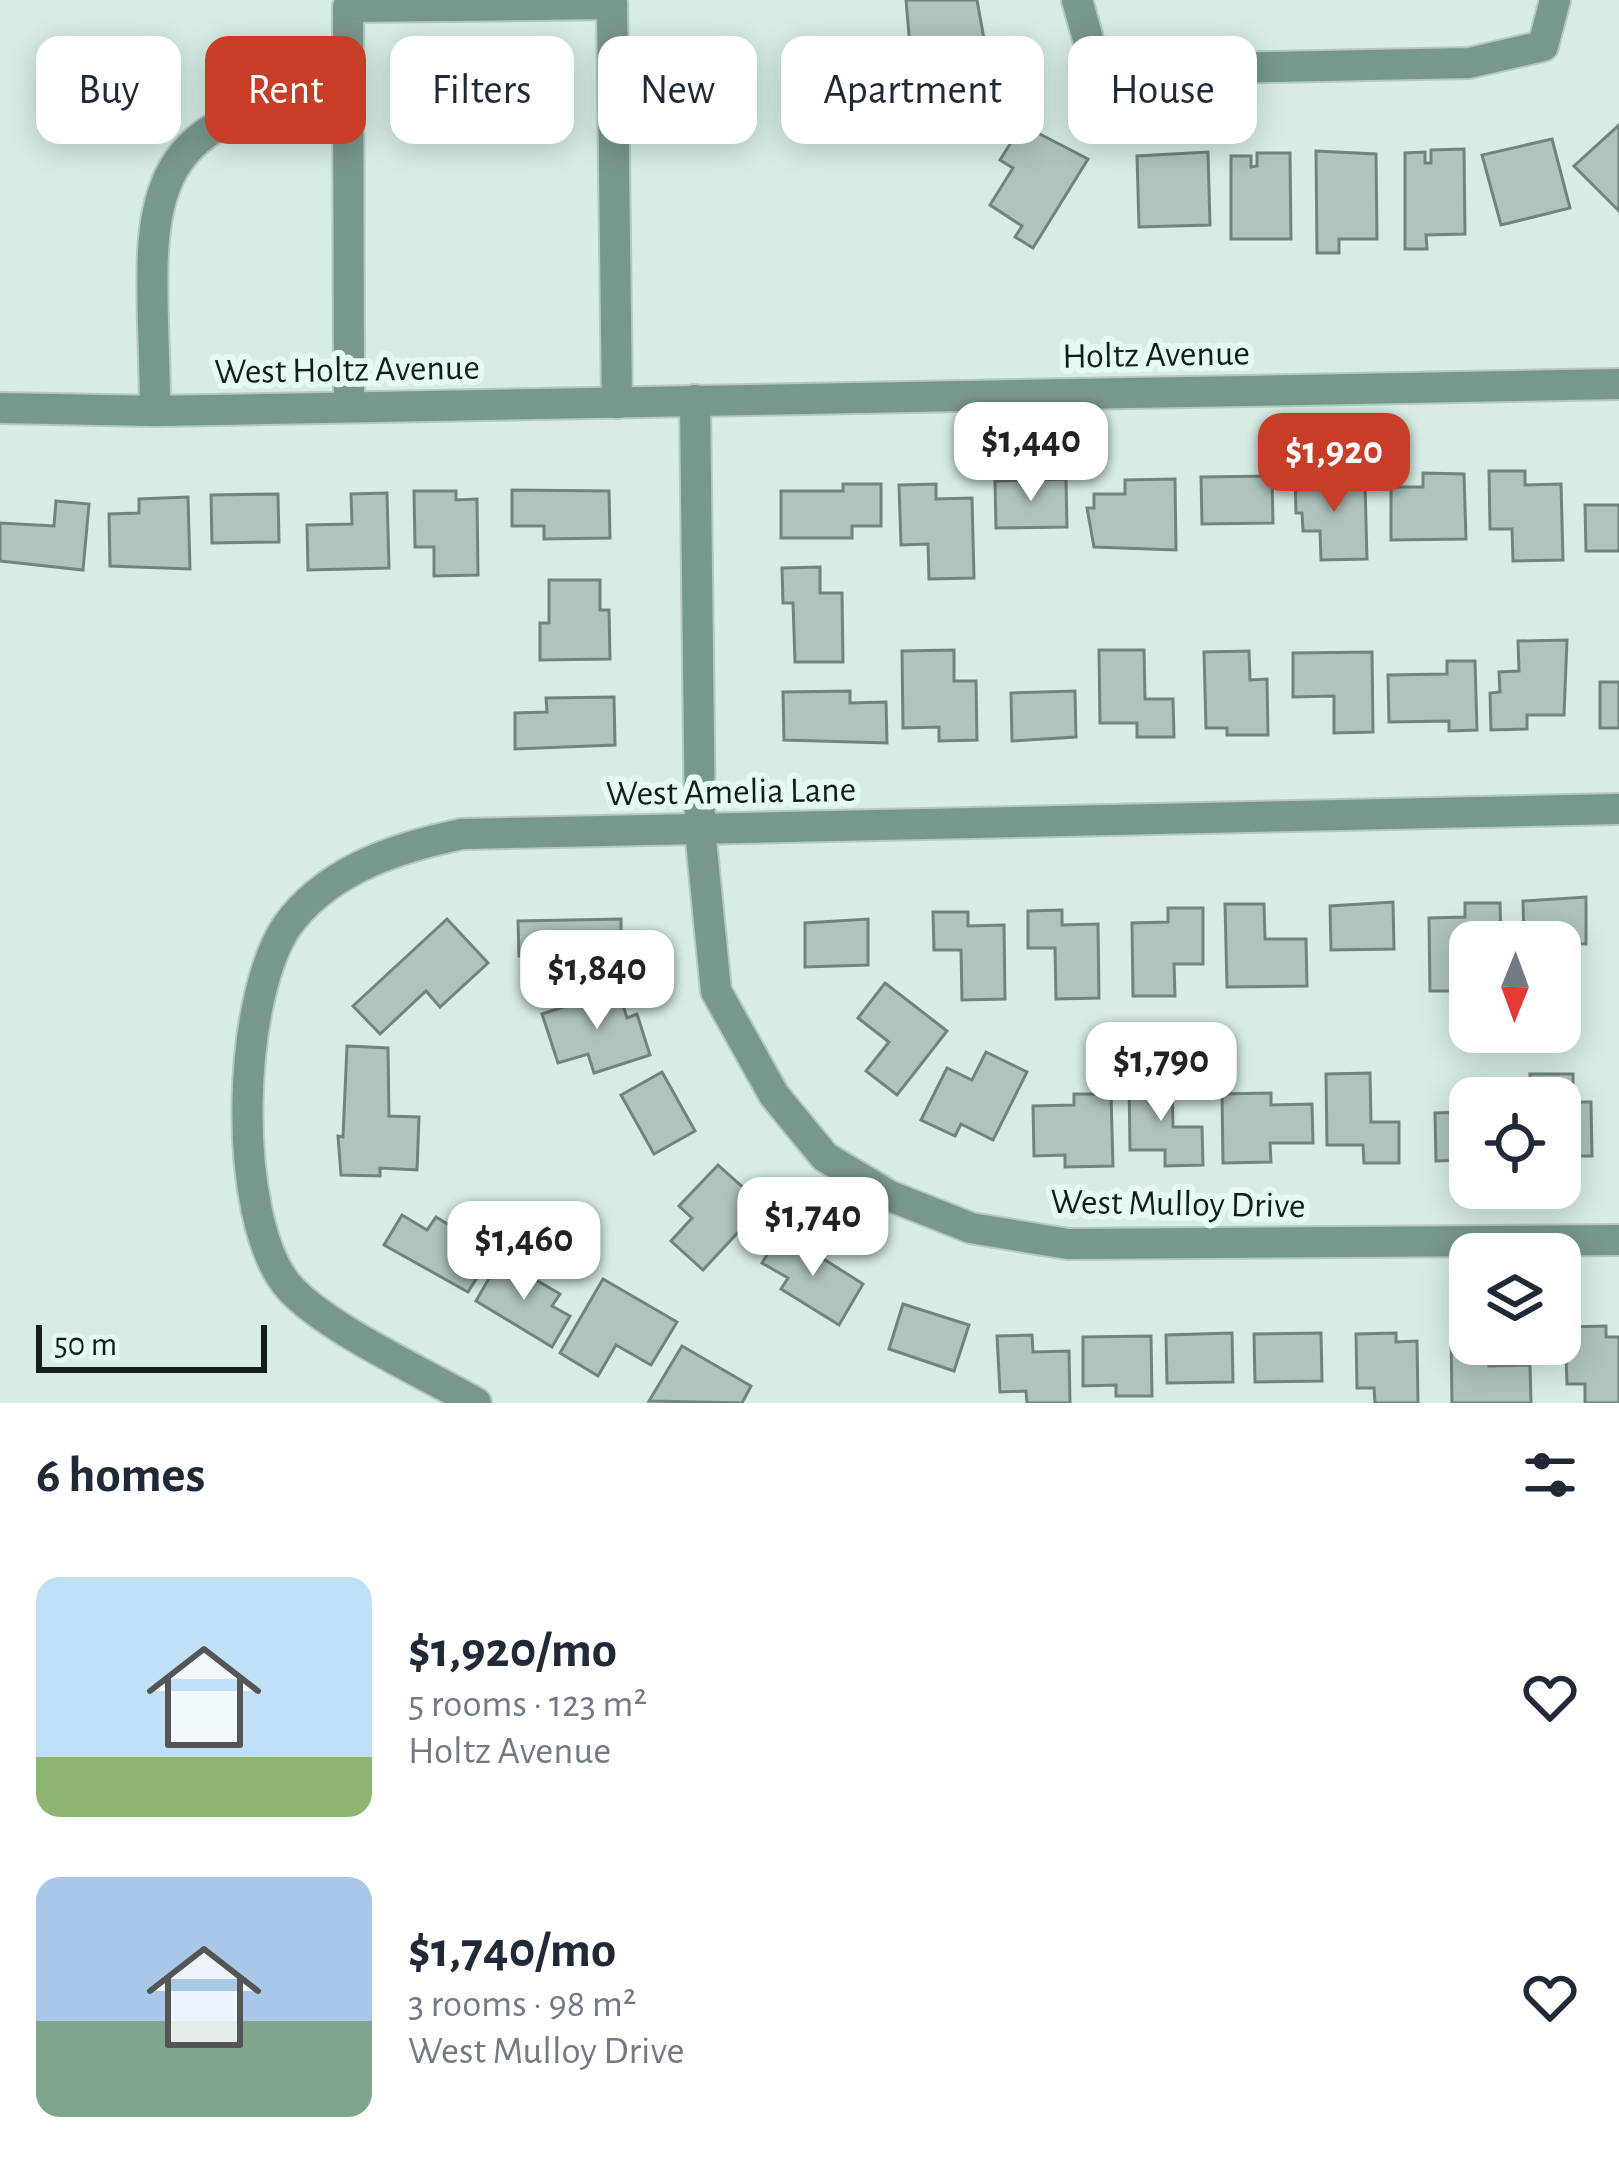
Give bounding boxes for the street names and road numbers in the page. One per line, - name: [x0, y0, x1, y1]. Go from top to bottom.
- street label: Holtz Avenue: [1062, 335, 1250, 375]
- street label: West Holtz Avenue: [214, 350, 480, 390]
- street label: West Amelia Lane: [606, 772, 857, 812]
- street label: West Mulloy Drive: [1050, 1184, 1306, 1224]

